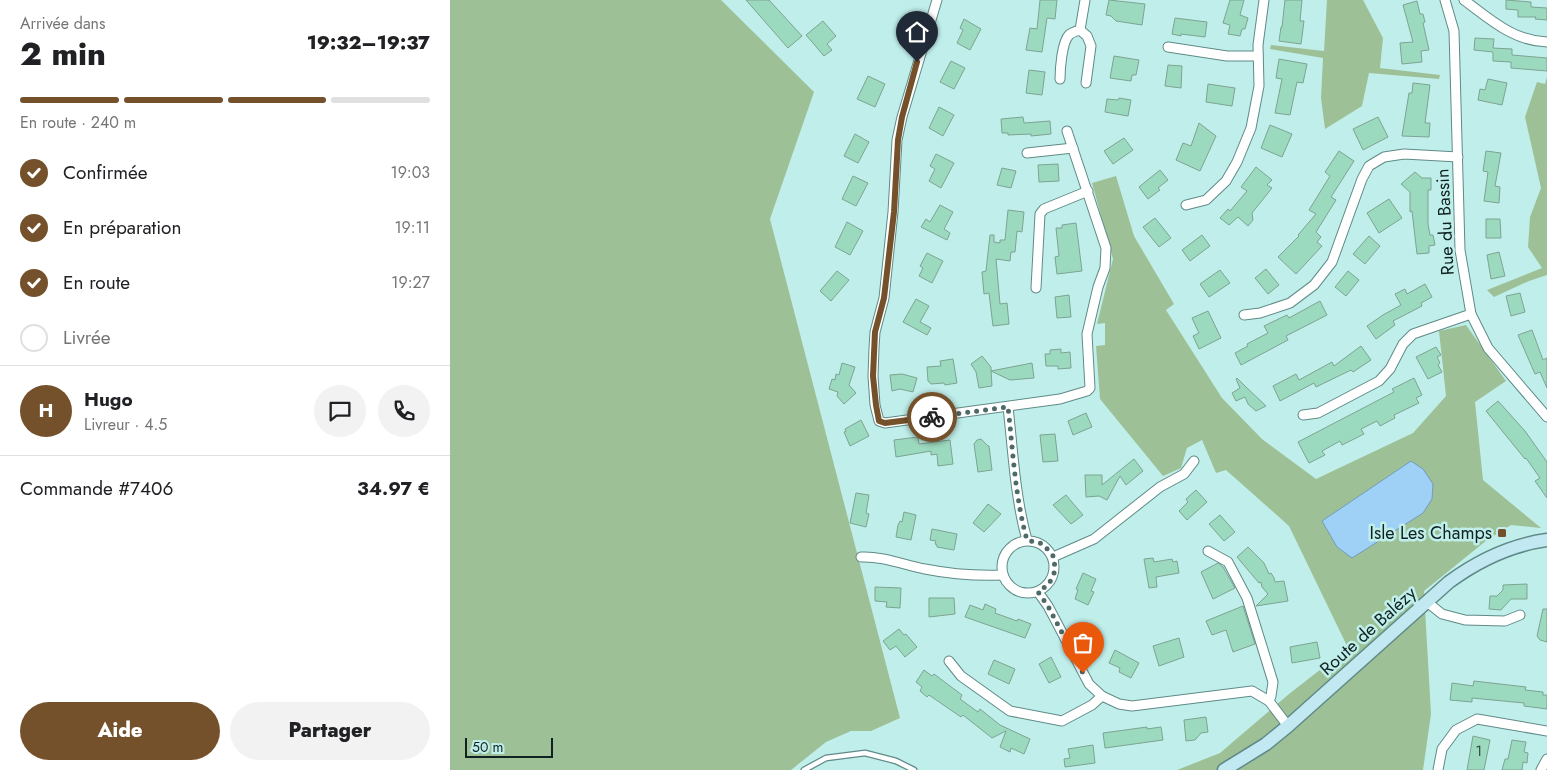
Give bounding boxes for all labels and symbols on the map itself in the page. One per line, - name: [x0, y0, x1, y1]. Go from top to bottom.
- pin: [896, 11, 938, 62]
- street label: Rue du Bassin: [1429, 168, 1461, 276]
- courier: [907, 392, 957, 442]
- place label: Isle Les Champs: [1370, 520, 1492, 546]
- marker: Isle Les Champs: [1496, 527, 1508, 539]
- street label: Route de Balézy: [1314, 581, 1422, 681]
- pin: [1062, 622, 1104, 673]
- scale bar: [465, 735, 552, 758]
- house number: 1: [1476, 740, 1482, 762]

